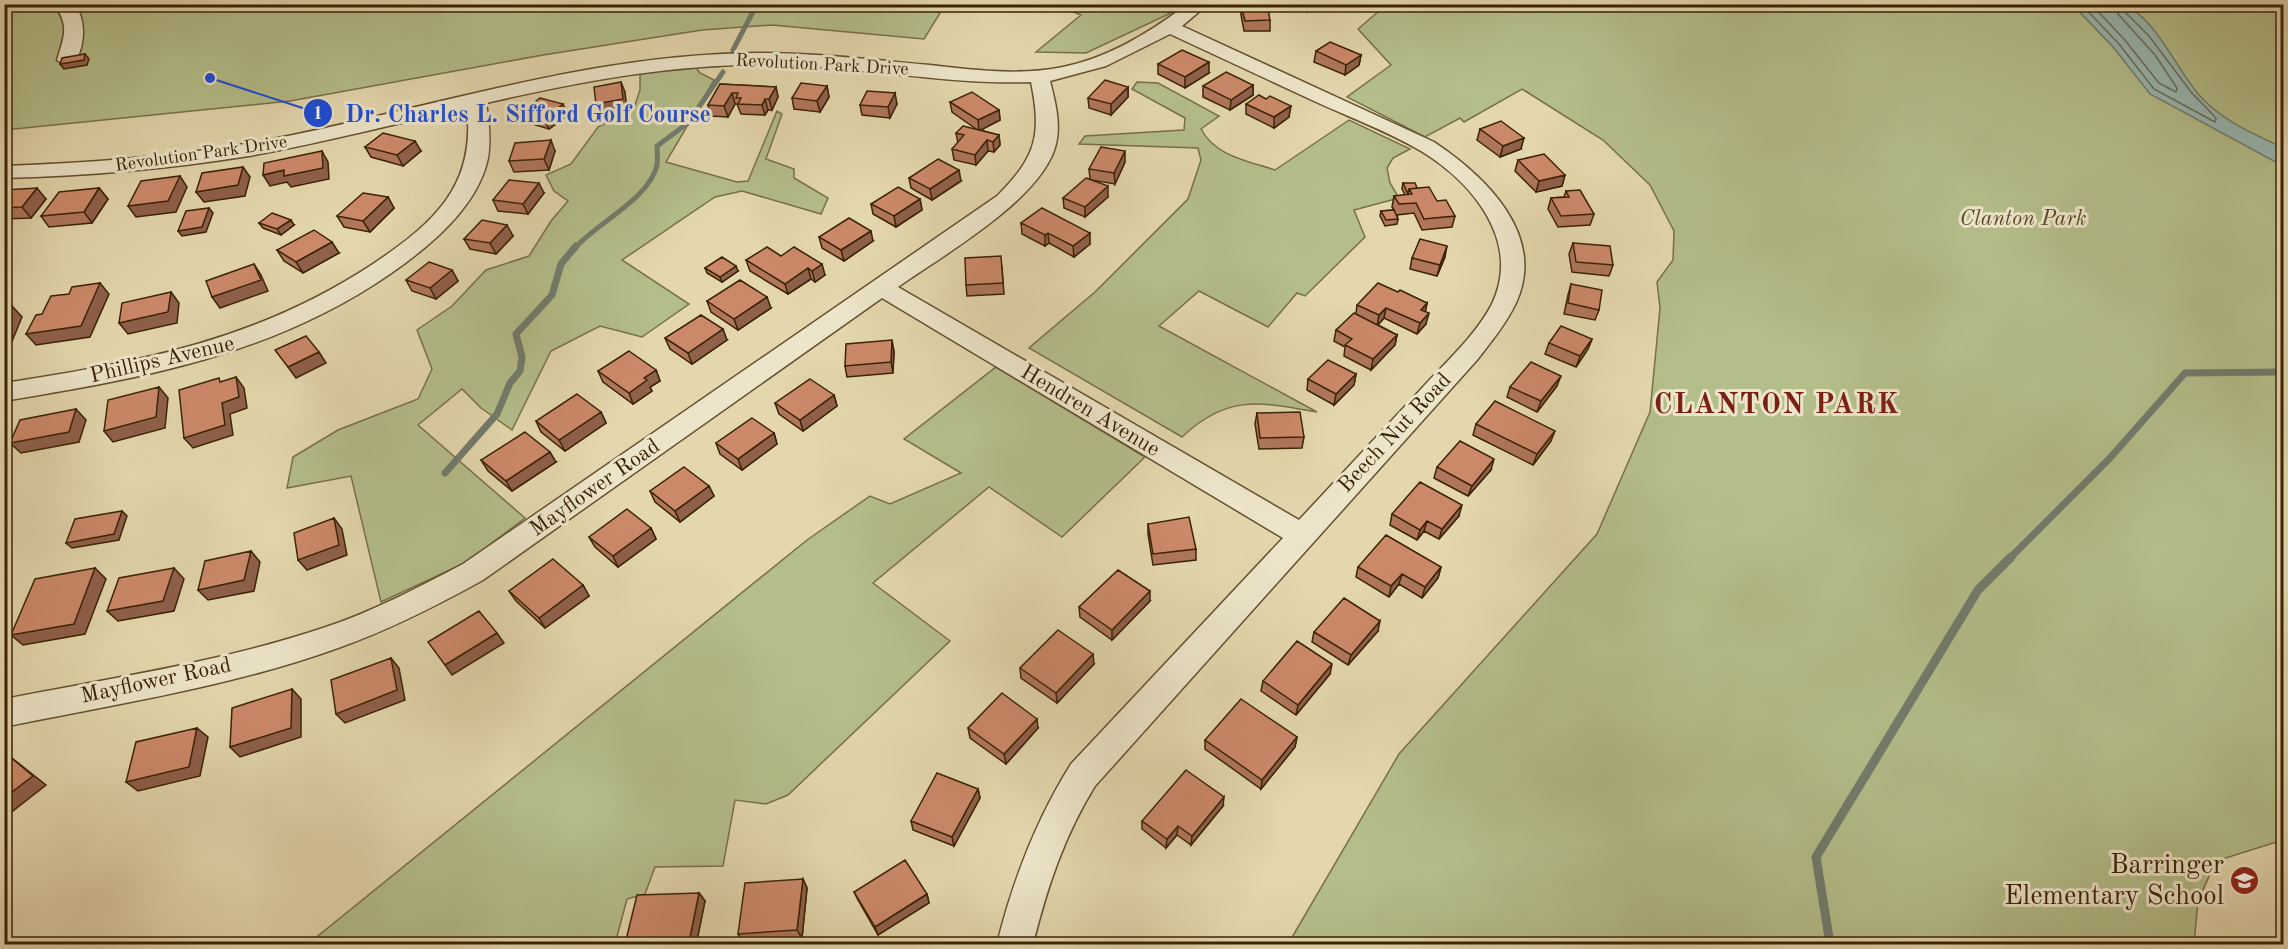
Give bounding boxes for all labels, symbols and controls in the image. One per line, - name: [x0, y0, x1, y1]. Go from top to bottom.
- street label: Revolution Park Drive: [735, 51, 909, 79]
- callout: Dr. Charles L. Sifford Golf Course: [303, 92, 723, 134]
- text: Dr. Charles L. Sifford Golf Course: [345, 104, 711, 128]
- text: 1: [313, 105, 323, 123]
- street label: Revolution Park Drive: [114, 133, 288, 175]
- park label: Clanton Park: [1960, 208, 2087, 230]
- street label: Phillips Avenue: [88, 333, 236, 387]
- street label: Hendren Avenue: [1017, 361, 1163, 461]
- street label: Beech Nut Road: [1334, 369, 1456, 497]
- district label: CLANTON PARK: [1654, 392, 1900, 420]
- street label: Mayflower Road: [526, 435, 664, 541]
- street label: Mayflower Road: [79, 654, 233, 708]
- place label: Barringer Elementary School: [2004, 852, 2224, 910]
- school or university icon: Barringer Elementary School: [2229, 865, 2261, 897]

